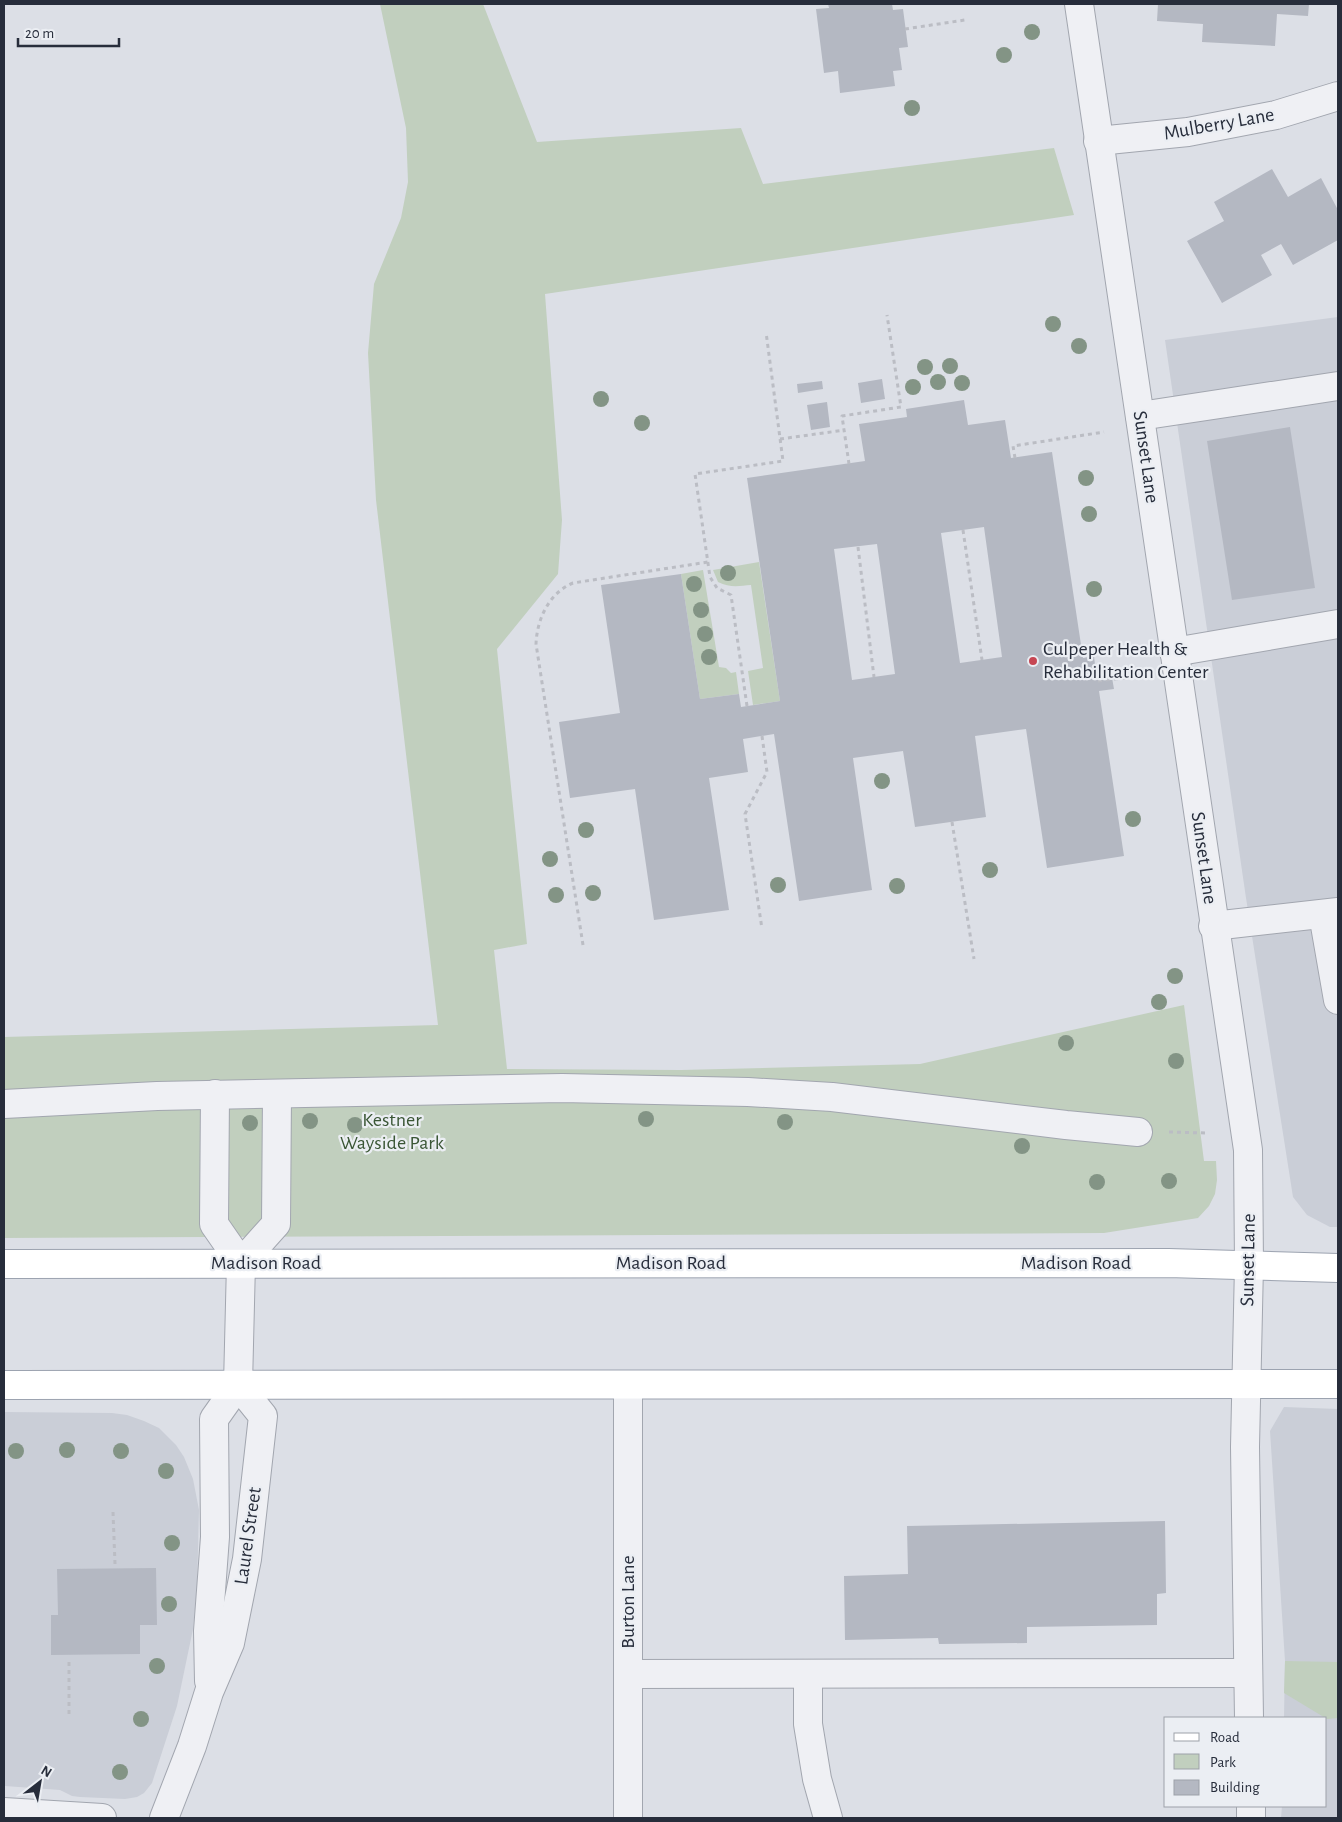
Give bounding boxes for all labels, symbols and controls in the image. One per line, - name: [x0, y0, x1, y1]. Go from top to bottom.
- scale bar: [18, 15, 119, 47]
- text: 20 m: [25, 26, 54, 41]
- street label: Mulberry Lane: [1162, 104, 1276, 144]
- street label: Sunset Lane: [1130, 410, 1162, 504]
- place label: Culpeper Health & Rehabilitation Center: [1043, 639, 1209, 682]
- marker: Culpeper Health & Rehabilitation Center: [1027, 655, 1039, 667]
- street label: Sunset Lane: [1188, 811, 1220, 905]
- park label: Kestner Wayside Park: [340, 1110, 444, 1153]
- street label: Sunset Lane: [1237, 1213, 1259, 1307]
- street label: Madison Road: [211, 1253, 321, 1273]
- street label: Madison Road: [616, 1253, 726, 1273]
- street label: Madison Road: [1021, 1253, 1131, 1273]
- street label: Laurel Street: [231, 1485, 265, 1586]
- street label: Burton Lane: [618, 1555, 638, 1649]
- legend: [1164, 1717, 1327, 1807]
- text: Road: [1210, 1730, 1240, 1745]
- text: Park: [1210, 1755, 1236, 1770]
- north arrow: [15, 1757, 65, 1807]
- text: N: [38, 1763, 54, 1780]
- text: Building: [1210, 1780, 1260, 1795]

